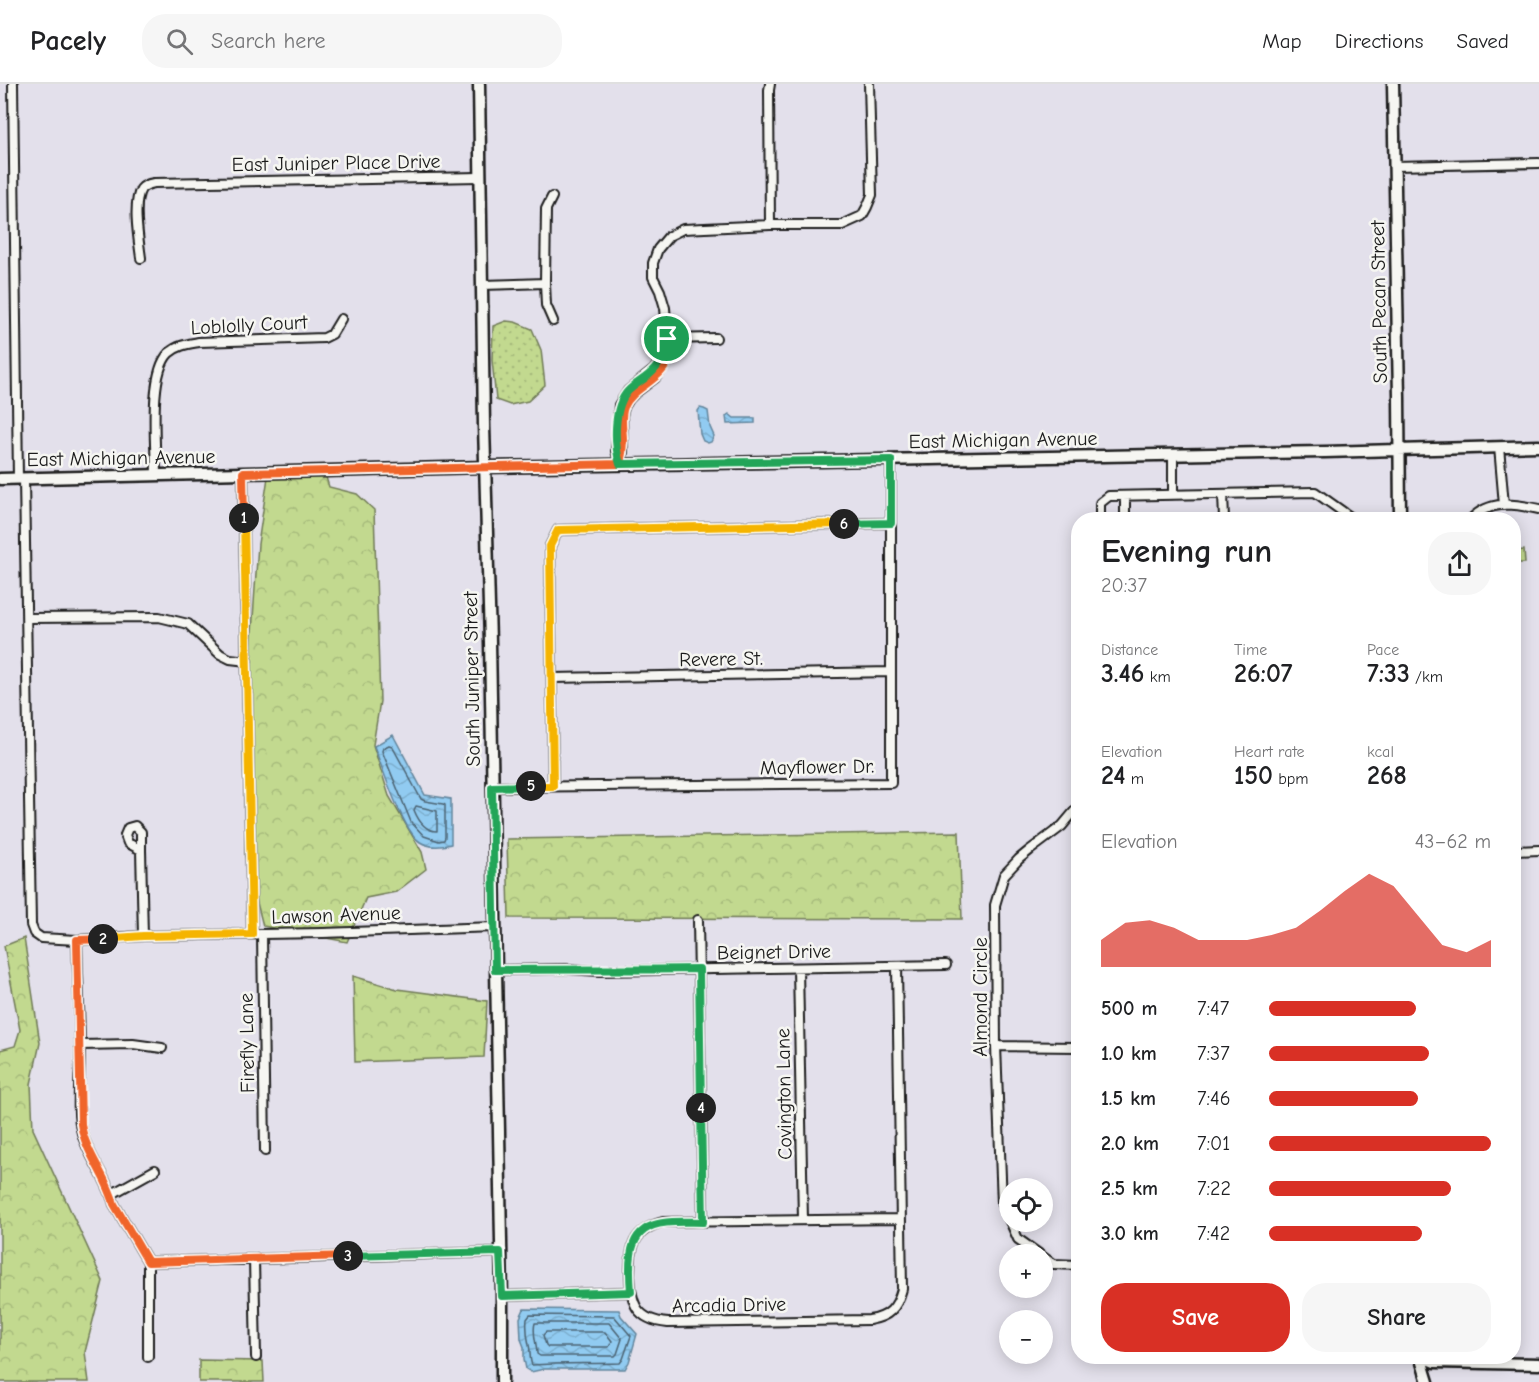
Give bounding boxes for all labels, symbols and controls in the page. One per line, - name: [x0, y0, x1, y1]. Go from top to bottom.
- search box: [142, 14, 562, 68]
- text: Pacely: [30, 25, 106, 57]
- icon: search: [163, 25, 196, 58]
- text: Search here: [211, 28, 326, 54]
- text: Map: [1262, 29, 1302, 53]
- text: Directions: [1335, 29, 1424, 53]
- text: Saved: [1457, 29, 1509, 53]
- street label: East Juniper Place Drive: [232, 150, 440, 176]
- street label: South Pecan Street: [1366, 219, 1392, 384]
- street label: Loblolly Court: [190, 310, 309, 340]
- pin: [641, 313, 692, 364]
- icon: arrive: [650, 322, 683, 355]
- street label: East Michigan Avenue: [908, 427, 1098, 453]
- street label: East Michigan Avenue: [26, 445, 216, 471]
- pin: 1: [229, 503, 259, 533]
- text: 1: [241, 509, 247, 527]
- pin: 6: [829, 509, 859, 539]
- text: 6: [840, 515, 848, 533]
- text: Evening run: [1101, 532, 1272, 570]
- button: share: [1428, 532, 1491, 595]
- text: 20:37: [1101, 574, 1147, 597]
- street label: South Juniper Street: [459, 590, 485, 767]
- text: Distance: [1101, 641, 1158, 659]
- text: Time: [1234, 641, 1267, 659]
- text: Pace: [1367, 641, 1399, 659]
- street label: Revere St.: [679, 647, 763, 671]
- text: 3.46: [1101, 659, 1144, 689]
- text: 26:07: [1234, 659, 1293, 689]
- text: 7:33: [1367, 659, 1410, 689]
- text: km: [1144, 668, 1171, 686]
- text: /km: [1410, 668, 1443, 686]
- text: Elevation: [1101, 743, 1162, 761]
- text: Heart rate: [1234, 743, 1305, 761]
- text: kcal: [1367, 743, 1394, 761]
- street label: Mayflower Dr.: [760, 755, 874, 779]
- text: 24: [1101, 761, 1125, 791]
- text: 150: [1234, 761, 1273, 791]
- text: 268: [1367, 761, 1407, 791]
- text: m: [1125, 770, 1144, 788]
- text: bpm: [1273, 770, 1309, 788]
- pin: 5: [516, 771, 546, 801]
- text: 5: [527, 777, 535, 795]
- text: Elevation: [1101, 830, 1178, 853]
- text: 43–62 m: [1415, 830, 1491, 853]
- street label: Lawson Avenue: [271, 901, 401, 929]
- pin: 2: [88, 924, 118, 954]
- text: 2: [99, 930, 107, 948]
- street label: Almond Circle: [969, 937, 992, 1057]
- street label: Beignet Drive: [717, 940, 831, 964]
- street label: Firefly Lane: [235, 993, 259, 1093]
- text: 500 m: [1101, 997, 1158, 1020]
- text: 7:47: [1197, 997, 1229, 1020]
- street label: Covington Lane: [771, 1028, 797, 1160]
- text: 1.0 km: [1101, 1042, 1157, 1065]
- text: 7:37: [1197, 1042, 1230, 1065]
- text: 1.5 km: [1101, 1087, 1156, 1110]
- text: 7:46: [1197, 1087, 1231, 1110]
- pin: 4: [686, 1093, 716, 1123]
- text: 4: [697, 1099, 705, 1117]
- text: 2.0 km: [1101, 1132, 1159, 1155]
- text: 7:01: [1197, 1132, 1230, 1155]
- text: 2.5 km: [1101, 1177, 1158, 1200]
- text: 7:22: [1197, 1177, 1231, 1200]
- map controls: [999, 1178, 1053, 1364]
- button: locate: [999, 1178, 1053, 1232]
- text: 3.0 km: [1101, 1222, 1159, 1245]
- text: 7:42: [1197, 1222, 1230, 1245]
- pin: 3: [333, 1241, 363, 1271]
- button: +: [999, 1244, 1053, 1298]
- text: 3: [344, 1247, 352, 1265]
- button: Save: [1101, 1283, 1290, 1352]
- button: Share: [1302, 1283, 1491, 1352]
- street label: Arcadia Drive: [672, 1293, 786, 1317]
- button: −: [999, 1310, 1053, 1364]

